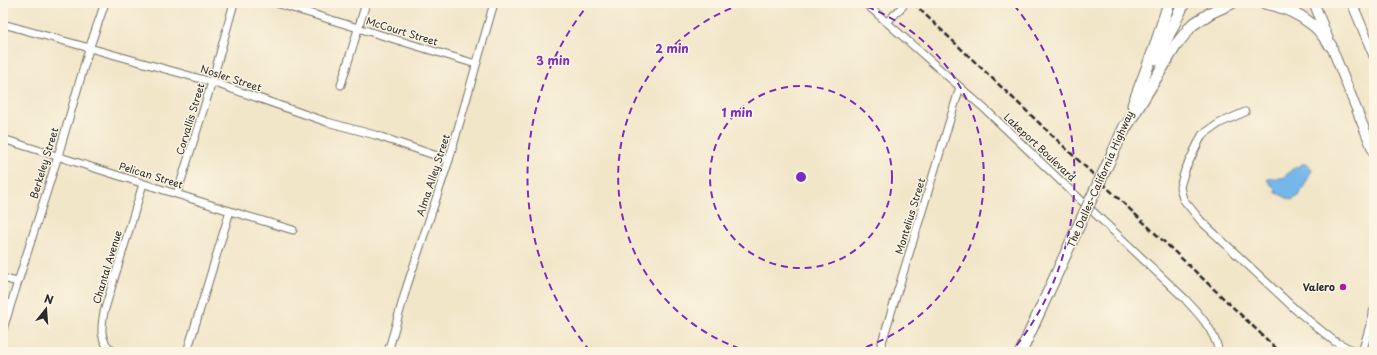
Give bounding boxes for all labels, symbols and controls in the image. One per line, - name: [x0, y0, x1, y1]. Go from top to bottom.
- street label: McCourt Street: [364, 12, 440, 49]
- text: 2 min: [655, 39, 689, 57]
- text: 3 min: [536, 51, 570, 69]
- street label: Nosler Street: [199, 61, 264, 94]
- street label: Corvallis Street: [171, 81, 208, 157]
- text: 1 min: [721, 103, 753, 121]
- street label: The Dalles-California Highway: [1062, 108, 1138, 250]
- street label: Lakeport Boulevard: [1001, 109, 1080, 184]
- street label: Berkeley Street: [26, 125, 61, 200]
- street label: Alma Alley Street: [412, 132, 453, 218]
- street label: Pelican Street: [117, 158, 185, 191]
- centre of rings: [794, 170, 808, 184]
- street label: Montelius Street: [891, 176, 928, 256]
- street label: Chantal Avenue: [88, 228, 125, 305]
- place label: Valero: [1303, 279, 1335, 294]
- marker: Valero: [1338, 282, 1348, 292]
- north arrow: [26, 289, 66, 329]
- text: N: [42, 290, 56, 308]

